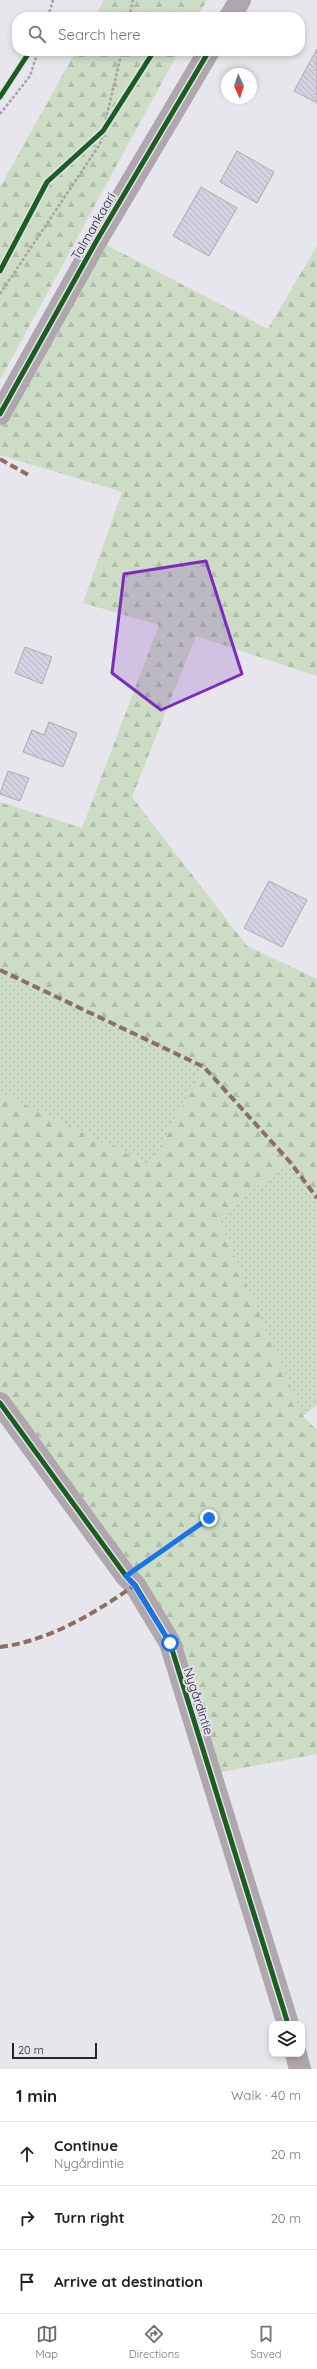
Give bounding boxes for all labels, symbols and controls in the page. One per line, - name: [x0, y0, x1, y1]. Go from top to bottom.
- search box: [12, 12, 305, 56]
- icon: search: [26, 23, 48, 45]
- text: Search here: [58, 25, 141, 44]
- north arrow: [221, 68, 257, 104]
- street label: Talmankaari: [67, 189, 119, 263]
- route end: [200, 1509, 218, 1527]
- route start: [161, 1634, 179, 1652]
- street label: Nygårdintie: [181, 1665, 217, 1737]
- map controls: [269, 2021, 305, 2057]
- button: layers: [269, 2021, 305, 2057]
- scale bar: [12, 2041, 97, 2060]
- text: 20 m: [18, 2043, 44, 2057]
- text: 1 min: [16, 2085, 57, 2106]
- text: Walk · 40 m: [231, 2087, 301, 2103]
- text: Continue: [54, 2136, 118, 2155]
- icon: ahead: [16, 2143, 38, 2165]
- text: 20 m: [271, 2146, 301, 2162]
- text: Nygårdintie: [54, 2155, 124, 2171]
- icon: right: [16, 2207, 38, 2229]
- text: Turn right: [54, 2208, 125, 2227]
- text: 20 m: [271, 2210, 301, 2226]
- icon: arrive: [16, 2271, 38, 2293]
- text: Arrive at destination: [54, 2272, 203, 2291]
- tab: Map: [35, 2323, 58, 2361]
- tab: Directions: [129, 2323, 179, 2361]
- tab: Saved: [250, 2323, 282, 2361]

